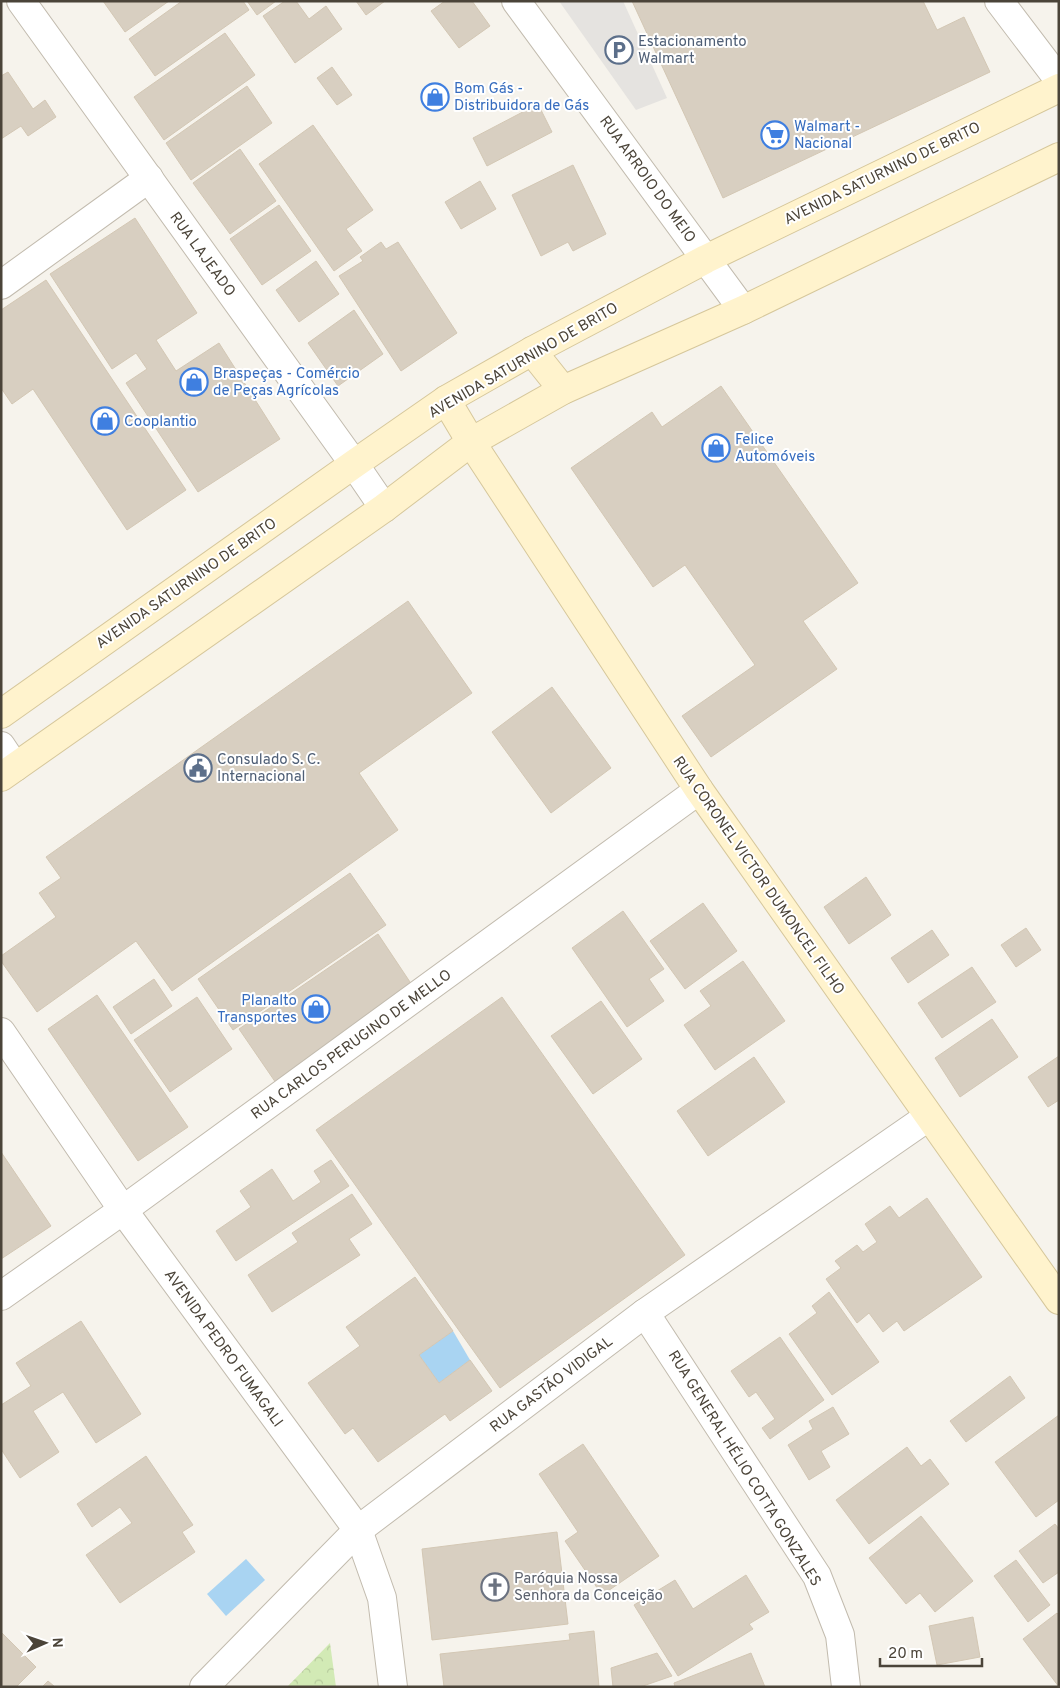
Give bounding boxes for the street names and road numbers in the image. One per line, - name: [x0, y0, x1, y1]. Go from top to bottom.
- street label: RUA ARROIO DO MEIO: [594, 113, 699, 247]
- street label: AVENIDA SATURNINO DE BRITO: [781, 118, 984, 230]
- street label: RUA LAJEADO: [165, 209, 239, 301]
- street label: AVENIDA SATURNINO DE BRITO: [425, 299, 622, 424]
- street label: AVENIDA SATURNINO DE BRITO: [93, 514, 281, 654]
- street label: RUA CORONEL VICTOR DUMONCEL FILHO: [668, 753, 848, 999]
- street label: RUA CARLOS PERUGINO DE MELLO: [248, 966, 456, 1124]
- street label: AVENIDA PEDRO FUMAGALI: [159, 1266, 286, 1431]
- street label: RUA GASTÃO VIDIGAL: [486, 1332, 617, 1438]
- street label: RUA GENERAL HÉLIO COTTA GONZALES: [663, 1347, 825, 1590]

